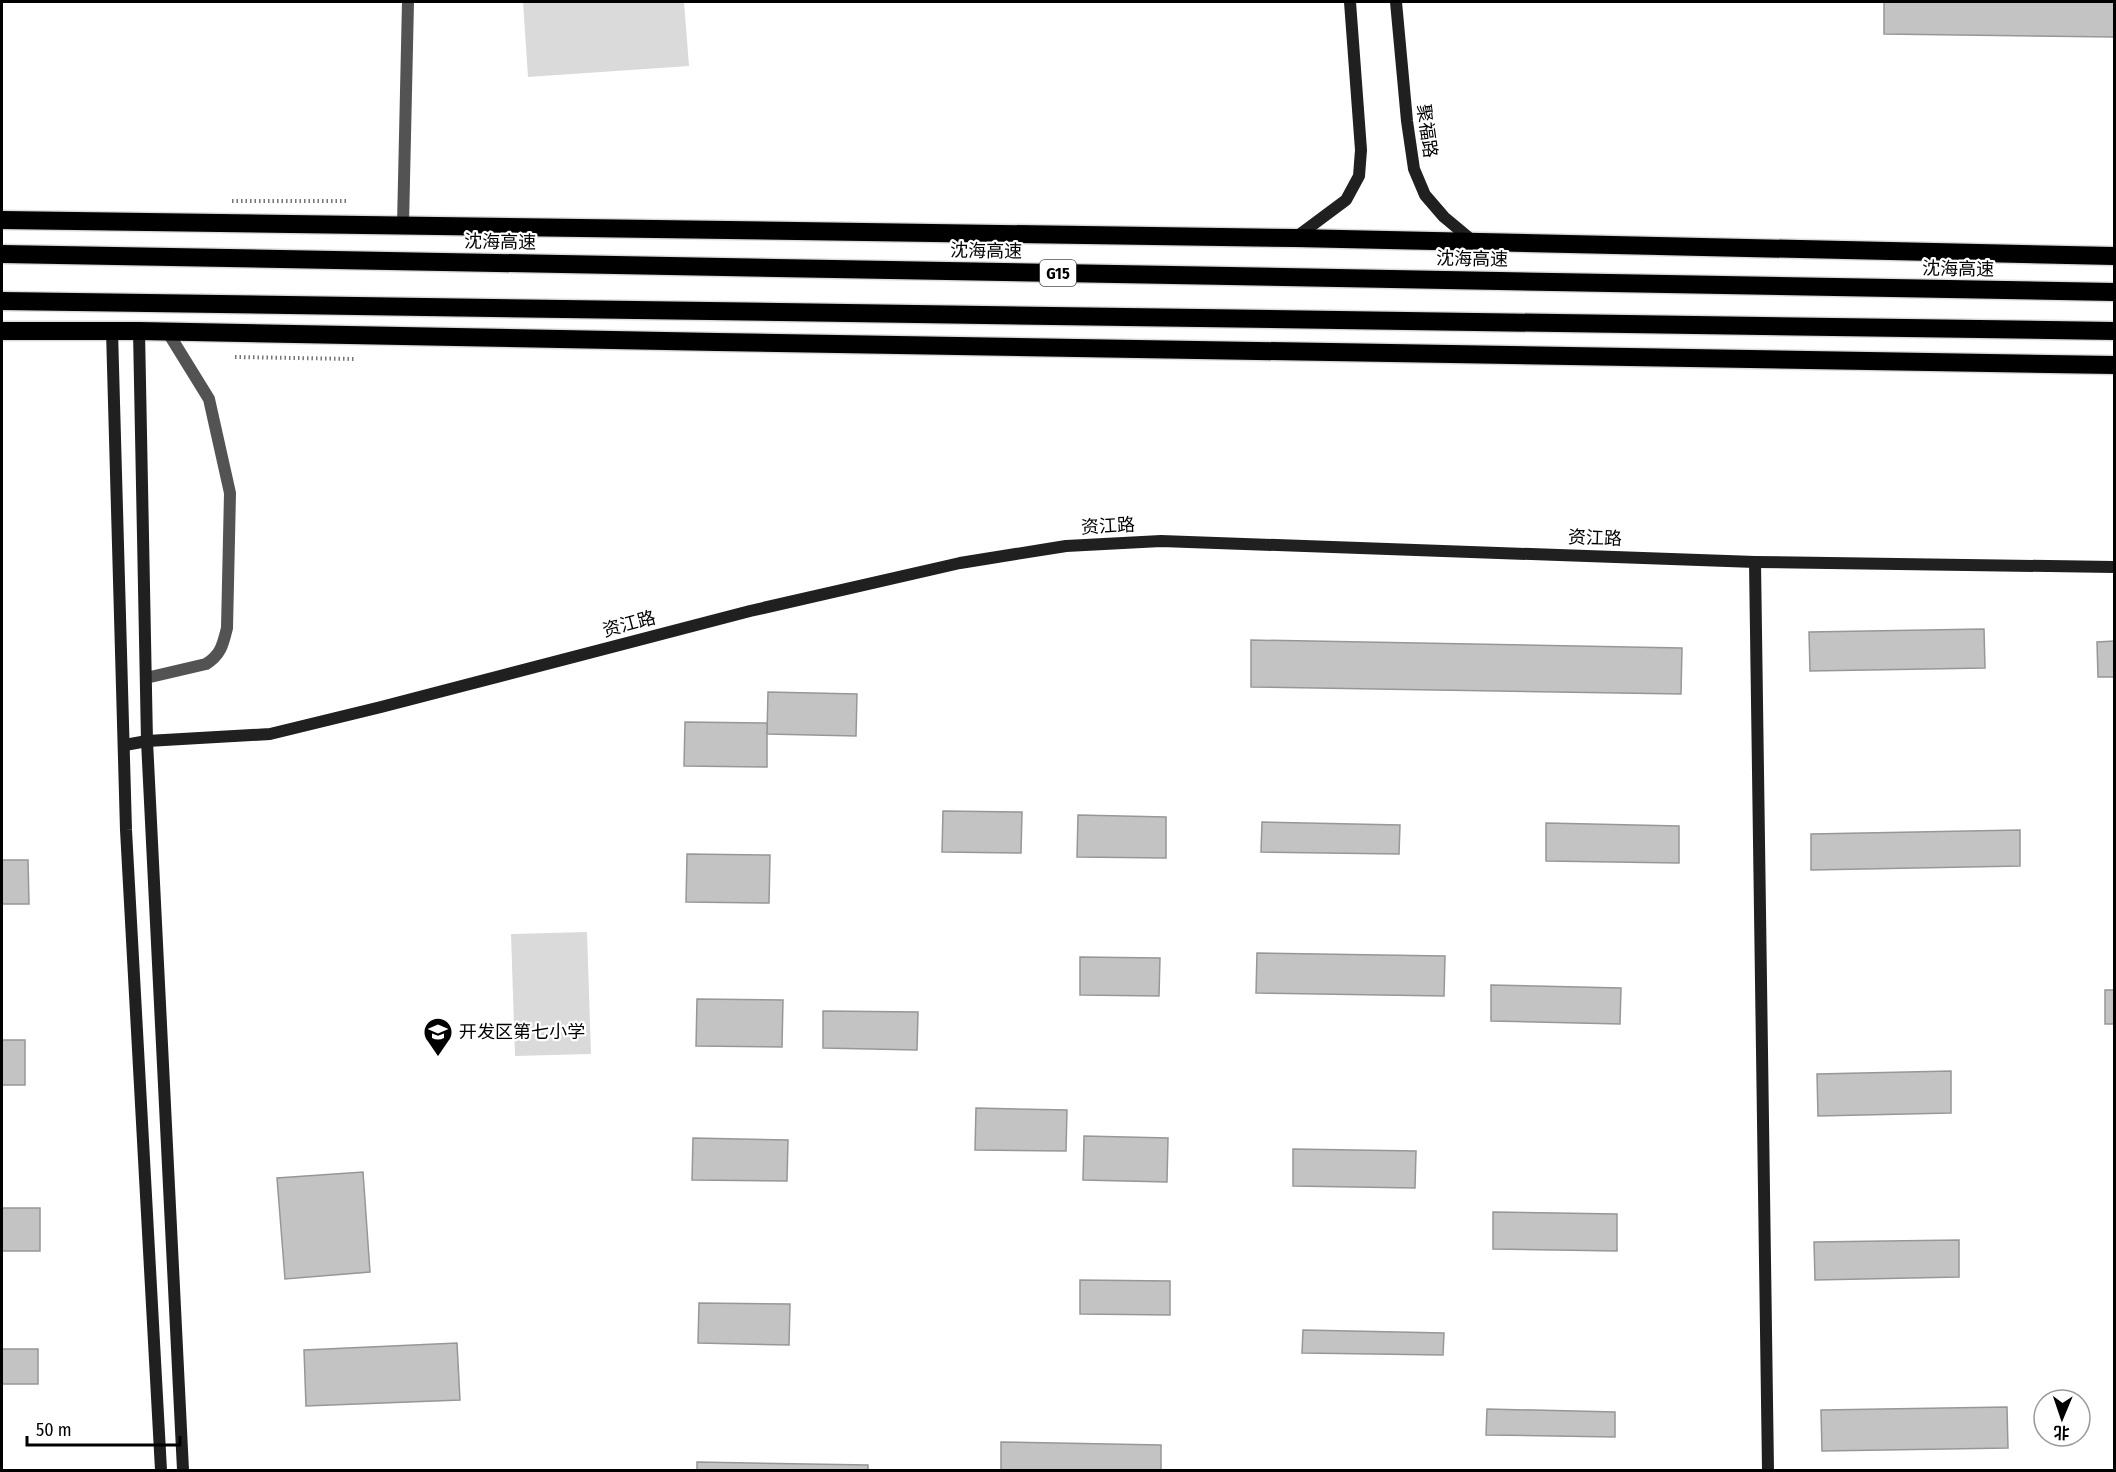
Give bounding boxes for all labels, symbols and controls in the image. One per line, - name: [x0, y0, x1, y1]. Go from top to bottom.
- street label: 聚福路: [1412, 103, 1442, 159]
- street label: 沈海高速: [464, 230, 536, 254]
- street label: 沈海高速: [950, 239, 1022, 263]
- street label: 沈海高速: [1436, 247, 1508, 271]
- street label: 沈海高速: [1922, 257, 1994, 281]
- road number: G15: [1040, 260, 1076, 286]
- street label: 资江路: [1080, 514, 1136, 538]
- street label: 资江路: [1568, 526, 1622, 550]
- street label: 资江路: [600, 606, 658, 642]
- school or university icon: 开发区第七小学: [422, 1016, 454, 1058]
- place label: 开发区第七小学: [459, 1021, 585, 1043]
- north arrow: [2032, 1388, 2092, 1448]
- scale bar: [27, 1409, 180, 1447]
- text: 50 m: [36, 1419, 72, 1441]
- text: 北: [2053, 1423, 2070, 1442]

